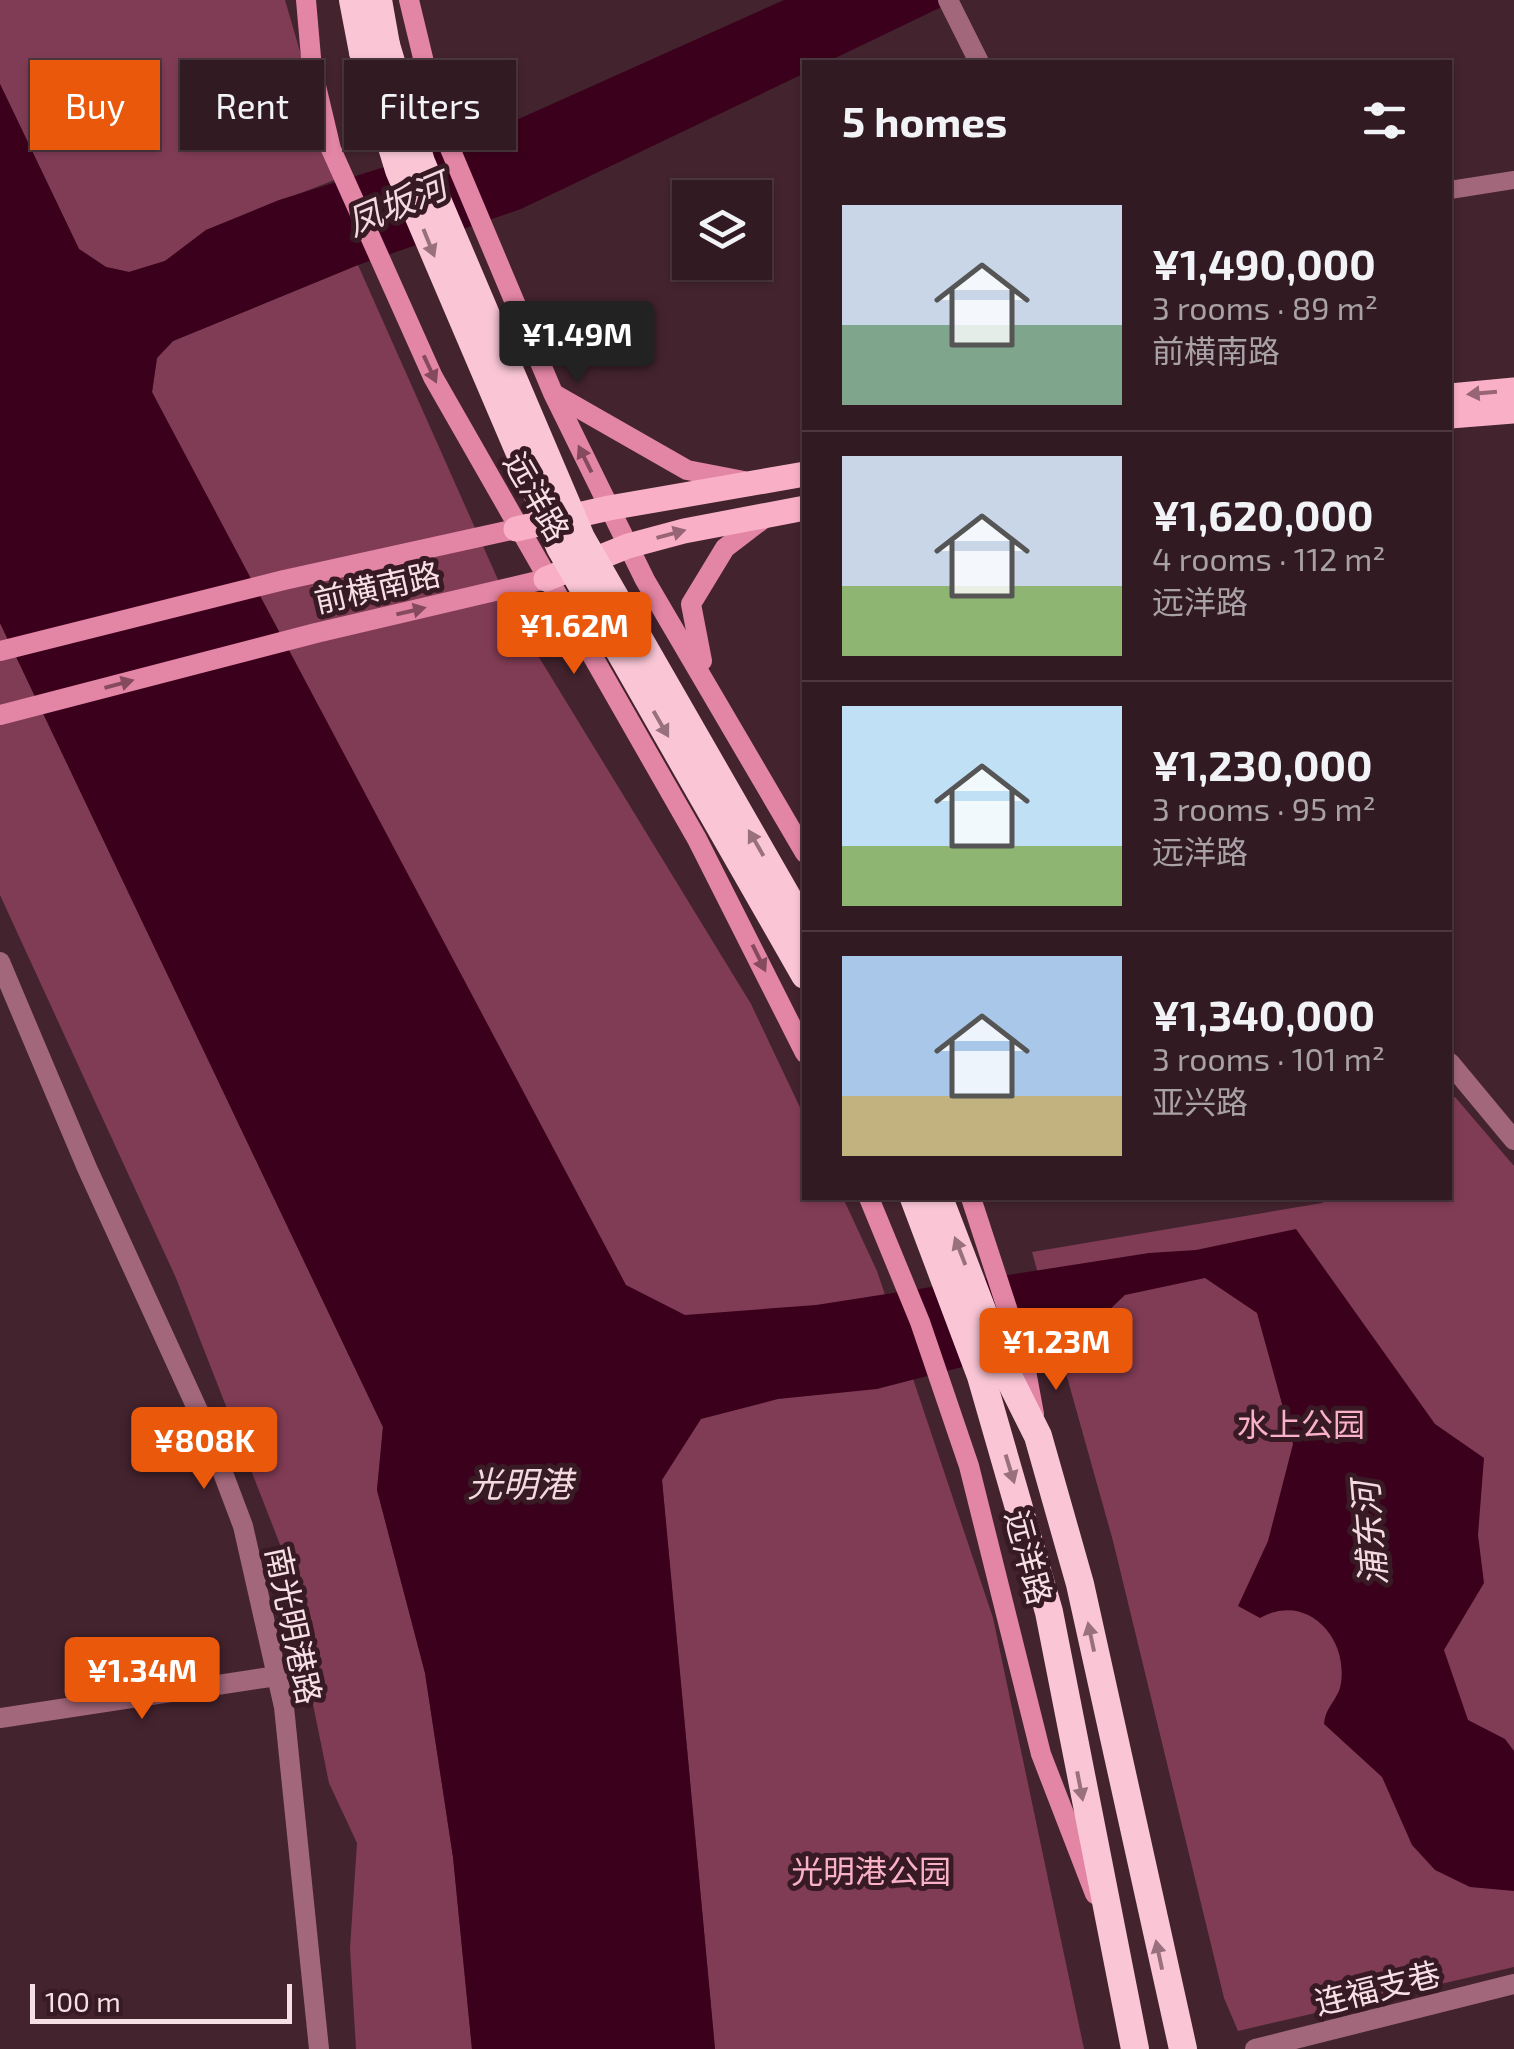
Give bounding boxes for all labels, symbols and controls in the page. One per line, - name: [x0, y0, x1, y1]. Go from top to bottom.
- chip: Buy: [30, 60, 160, 150]
- chip: Rent: [180, 60, 324, 150]
- chip: Filters: [344, 60, 516, 150]
- icon: filters: [1357, 93, 1412, 148]
- text: 5 homes: [842, 95, 1007, 145]
- water label: 凤坂河: [339, 161, 458, 243]
- map controls: [672, 180, 772, 280]
- button: layers: [672, 180, 772, 280]
- one-way arrow: [422, 228, 438, 258]
- text: ¥1,490,000: [1152, 238, 1376, 288]
- icon: home: [922, 245, 1042, 365]
- text: 3 rooms · 89 m²: [1152, 288, 1378, 326]
- pin: ¥1.49M: [496, 301, 658, 386]
- text: ¥1.49M: [521, 314, 633, 352]
- text: 前横南路: [1152, 331, 1280, 369]
- one-way arrow: [421, 355, 438, 384]
- one-way arrow: [1466, 386, 1497, 402]
- one-way arrow: [577, 444, 594, 473]
- street label: 远洋路: [498, 445, 578, 547]
- text: ¥1,620,000: [1152, 489, 1374, 539]
- icon: home: [922, 496, 1042, 616]
- one-way arrow: [656, 526, 687, 542]
- text: 4 rooms · 112 m²: [1152, 539, 1386, 577]
- street label: 前横南路: [310, 553, 444, 619]
- text: 远洋路: [1152, 582, 1248, 620]
- pin: ¥1.62M: [493, 592, 655, 677]
- one-way arrow: [396, 603, 427, 618]
- text: ¥1.62M: [519, 605, 629, 643]
- one-way arrow: [104, 676, 135, 691]
- one-way arrow: [651, 710, 669, 738]
- text: ¥1,230,000: [1152, 739, 1373, 789]
- icon: home: [922, 746, 1042, 866]
- text: 3 rooms · 95 m²: [1152, 789, 1376, 827]
- one-way arrow: [748, 829, 765, 858]
- text: 远洋路: [1152, 832, 1248, 870]
- one-way arrow: [751, 944, 768, 973]
- text: ¥1,340,000: [1152, 989, 1375, 1039]
- icon: home: [922, 996, 1042, 1116]
- text: 3 rooms · 101 m²: [1152, 1039, 1385, 1077]
- text: 亚兴路: [1152, 1082, 1248, 1120]
- one-way arrow: [952, 1235, 968, 1265]
- pin: ¥1.23M: [975, 1308, 1137, 1393]
- text: ¥1.23M: [1002, 1321, 1110, 1359]
- park label: 水上公园: [1237, 1404, 1365, 1442]
- pin: ¥808K: [134, 1407, 274, 1492]
- text: ¥808K: [153, 1420, 255, 1458]
- one-way arrow: [1004, 1454, 1019, 1484]
- water label: 光明港: [467, 1462, 577, 1504]
- water label: 浦东河: [1342, 1474, 1393, 1588]
- street label: 远洋路: [999, 1506, 1061, 1608]
- street label: 南光明港路: [260, 1543, 330, 1707]
- one-way arrow: [1083, 1621, 1098, 1652]
- pin: ¥1.34M: [61, 1637, 223, 1722]
- text: ¥1.34M: [87, 1650, 197, 1688]
- one-way arrow: [1073, 1771, 1089, 1802]
- park label: 光明港公园: [791, 1851, 951, 1889]
- one-way arrow: [1150, 1939, 1166, 1970]
- street label: 连福支巷: [1310, 1953, 1444, 2021]
- scale bar: [30, 1979, 292, 2024]
- text: 100 m: [45, 1984, 121, 2018]

